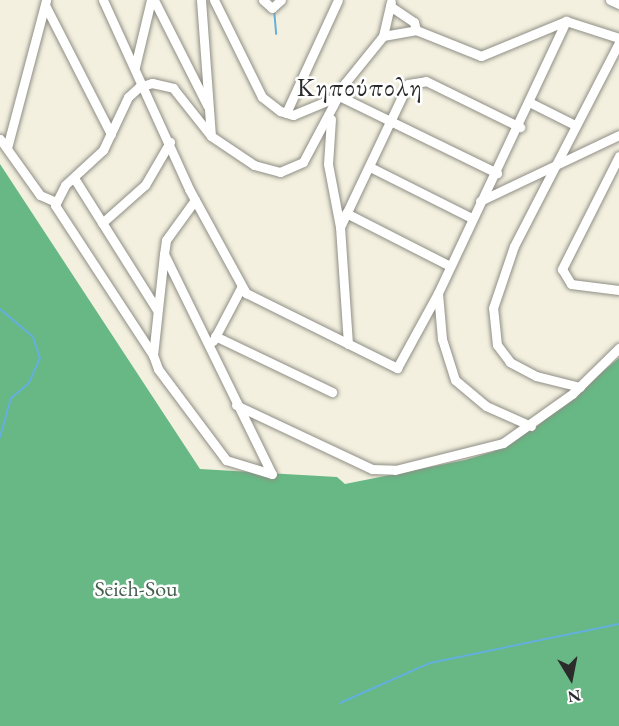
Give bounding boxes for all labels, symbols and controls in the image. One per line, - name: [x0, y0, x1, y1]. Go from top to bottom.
- district label: Κηπούπολη: [297, 72, 423, 104]
- park label: Seich-Sou: [94, 576, 178, 602]
- north arrow: [541, 648, 601, 708]
- text: N: [566, 685, 582, 708]

